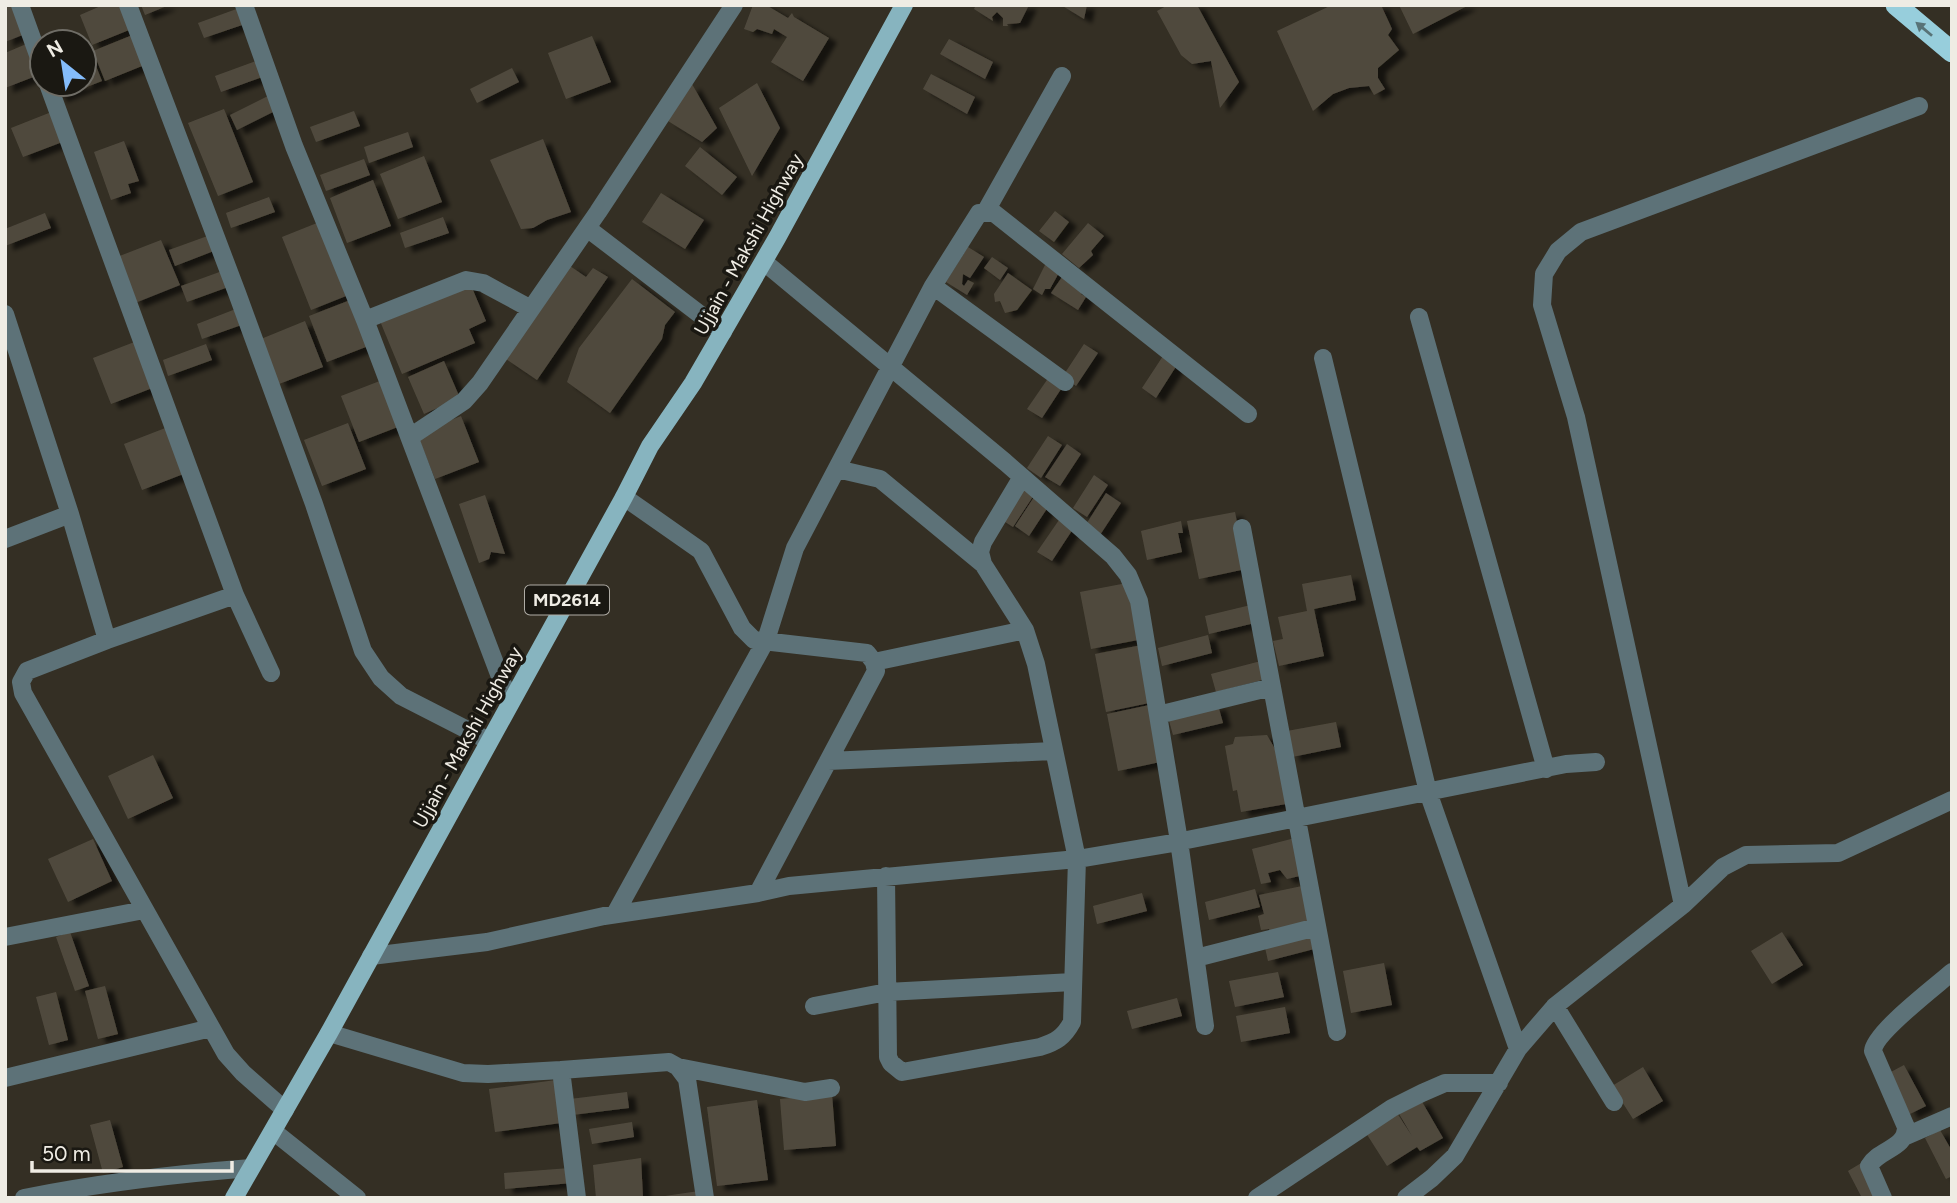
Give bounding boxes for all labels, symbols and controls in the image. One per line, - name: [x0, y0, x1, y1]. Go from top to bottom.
- one-way arrow: [1915, 21, 1933, 37]
- north arrow: [28, 28, 98, 98]
- text: N: [43, 35, 67, 62]
- street label: Ujjain - Makshi Highway: [689, 150, 808, 339]
- road number: MD2614: [525, 586, 609, 614]
- street label: Ujjain - Makshi Highway: [408, 643, 527, 832]
- scale bar: [32, 1130, 231, 1174]
- text: 50 m: [42, 1141, 91, 1166]

